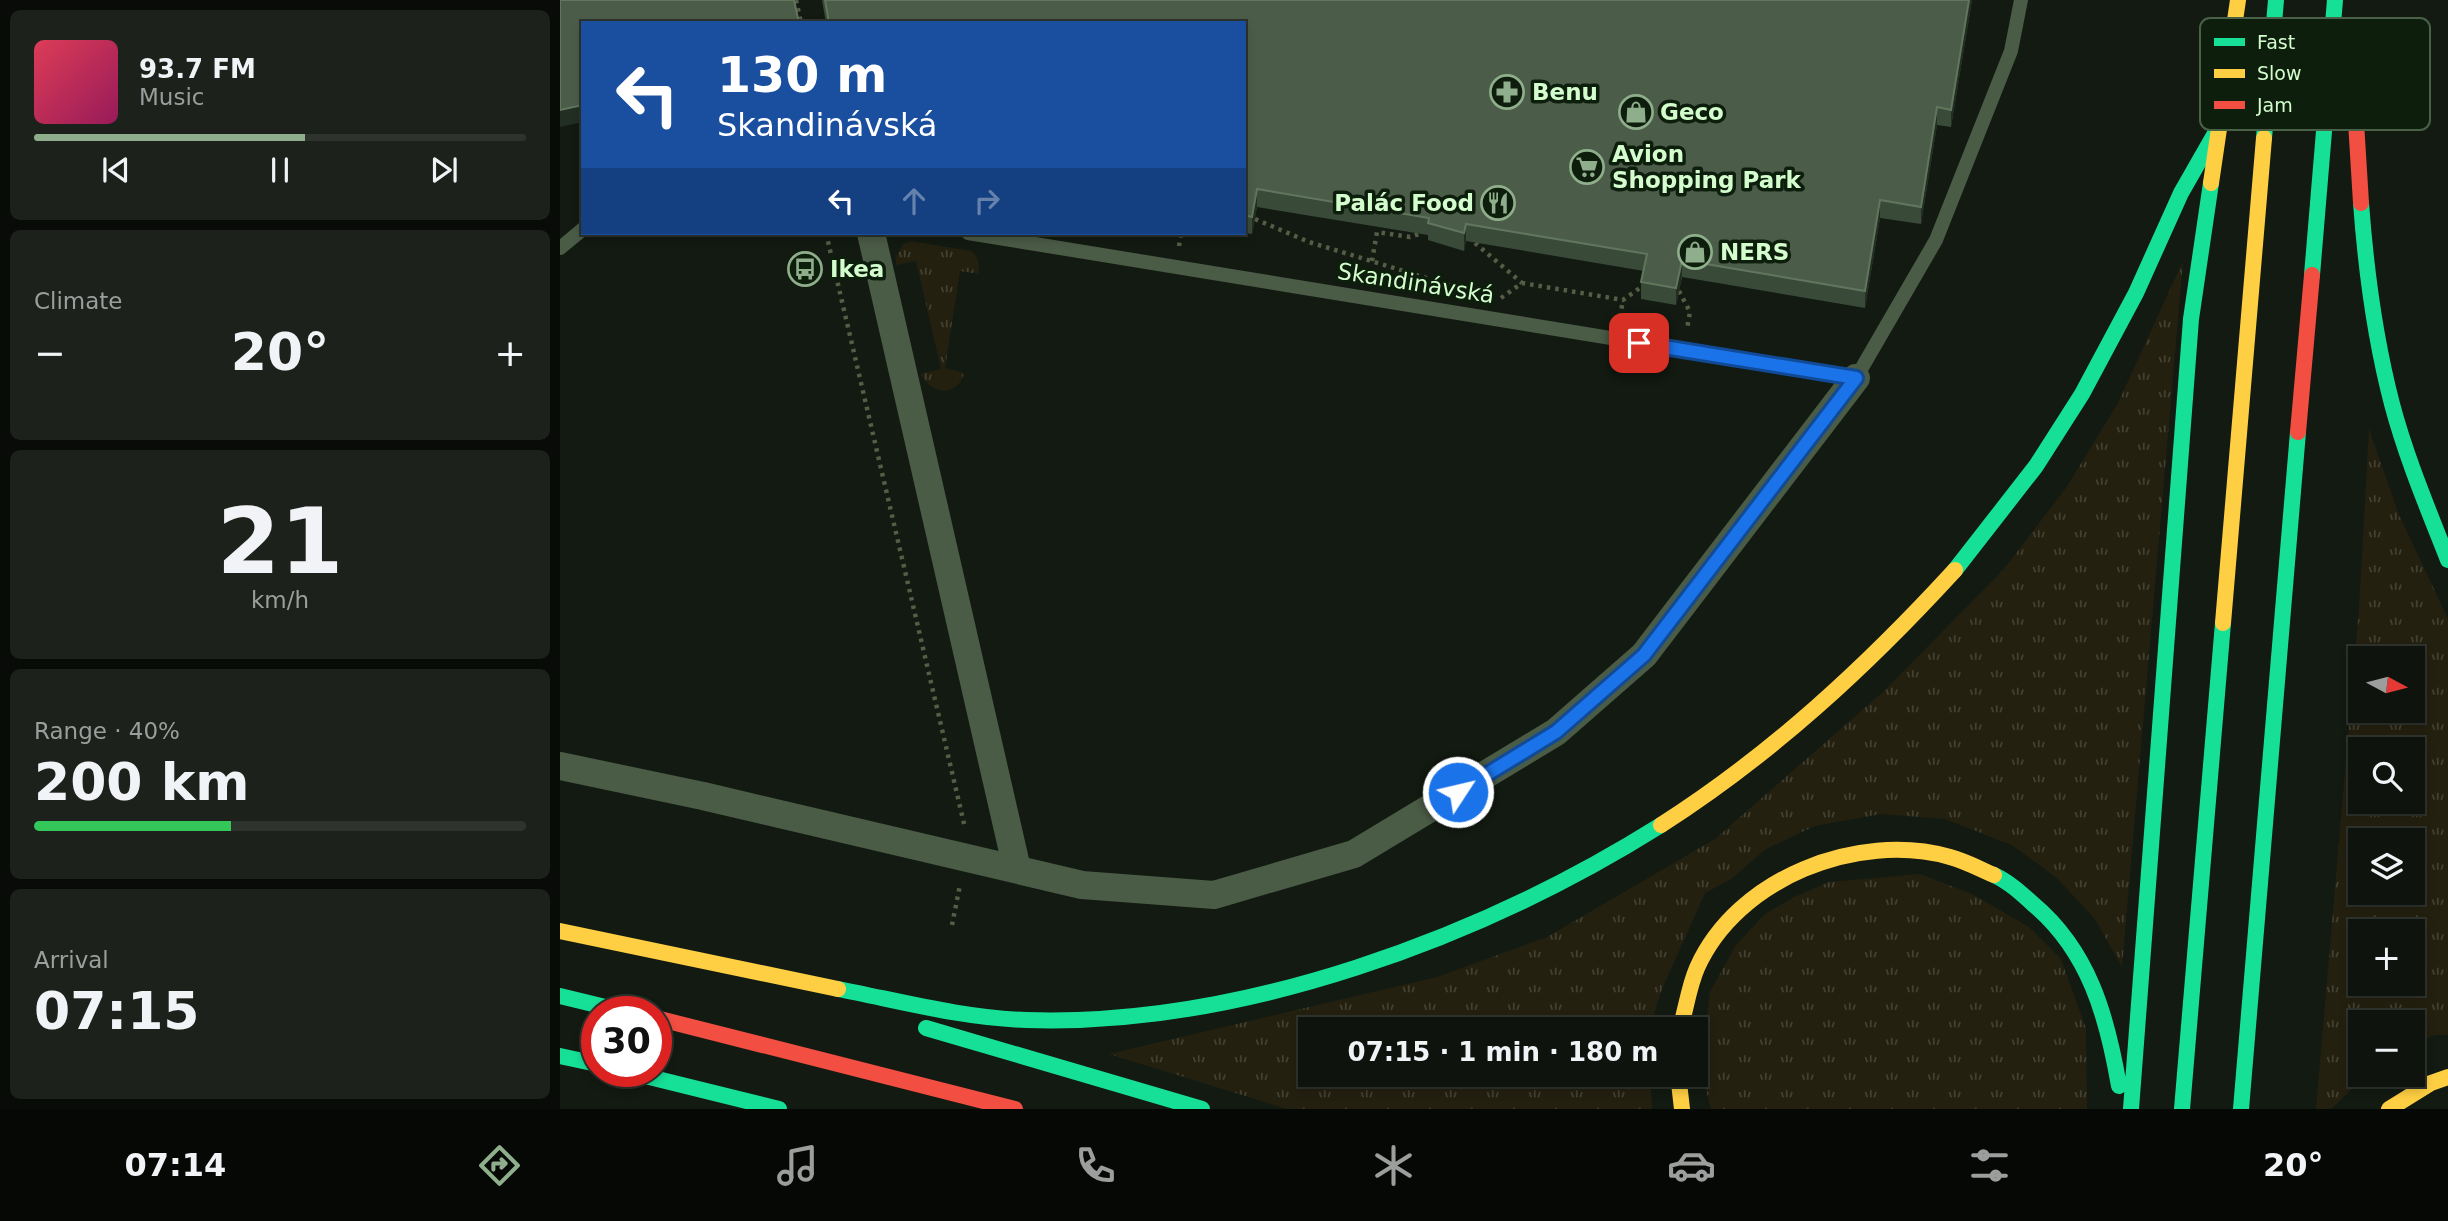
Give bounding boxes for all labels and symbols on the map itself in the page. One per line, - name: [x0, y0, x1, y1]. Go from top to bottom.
- legend: [2200, 18, 2430, 130]
- text: Fast: [2257, 31, 2295, 53]
- text: Slow: [2257, 62, 2302, 84]
- pharmacy icon: Benu: [1488, 73, 1526, 111]
- place label: Benu: [1532, 79, 1598, 105]
- shop icon: Geco: [1617, 93, 1655, 131]
- text: Jam: [2256, 94, 2293, 116]
- place label: Geco: [1660, 99, 1724, 125]
- place label: Avion Shopping Park: [1612, 141, 1801, 193]
- supermarket icon: Avion Shopping Park: [1568, 148, 1606, 186]
- restaurant icon: Palác Food: [1479, 184, 1517, 222]
- place label: Palác Food: [1334, 190, 1474, 216]
- shop icon: NERS: [1676, 233, 1714, 271]
- place label: NERS: [1720, 239, 1789, 265]
- bus stop icon: Ikea: [786, 250, 824, 288]
- place label: Ikea: [830, 256, 884, 282]
- street label: Skandinávská: [1336, 258, 1496, 308]
- pin: [1609, 313, 1669, 373]
- north arrow: [2348, 646, 2426, 723]
- position arrow: [1421, 755, 1495, 829]
- speed limit sign: 30: [581, 996, 672, 1087]

